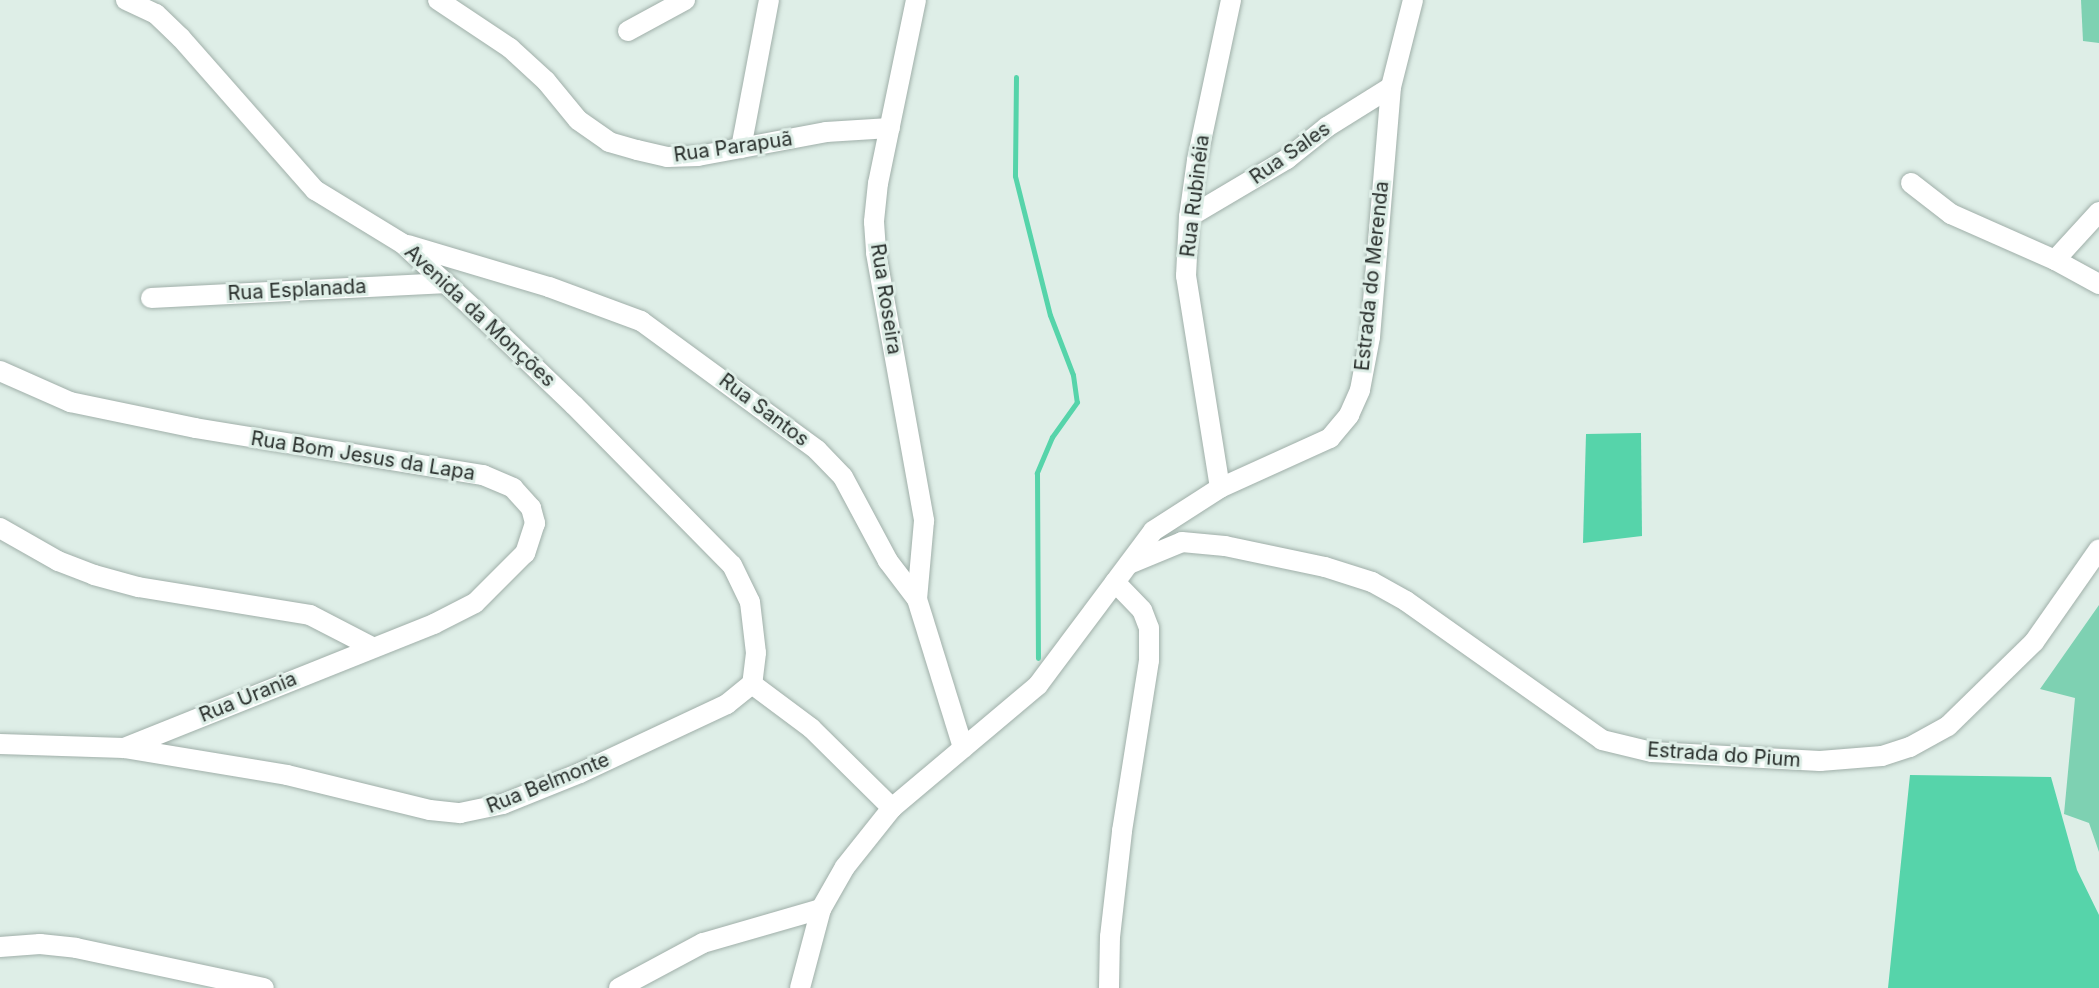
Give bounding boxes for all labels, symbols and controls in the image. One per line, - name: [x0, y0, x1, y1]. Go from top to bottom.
- street label: Rua Sales: [1245, 117, 1335, 189]
- street label: Rua Parapuã: [672, 127, 794, 167]
- street label: Rua Rubinéia: [1176, 134, 1214, 258]
- street label: Estrada do Merenda: [1350, 180, 1394, 372]
- street label: Avenida da Monções: [400, 240, 560, 392]
- street label: Rua Roseira: [865, 242, 907, 356]
- street label: Rua Esplanada: [227, 274, 367, 306]
- street label: Rua Santos: [714, 368, 814, 452]
- street label: Rua Bom Jesus da Lapa: [249, 426, 477, 486]
- street label: Rua Urania: [196, 667, 300, 727]
- street label: Estrada do Pium: [1646, 738, 1802, 772]
- street label: Rua Belmonte: [483, 747, 613, 819]

